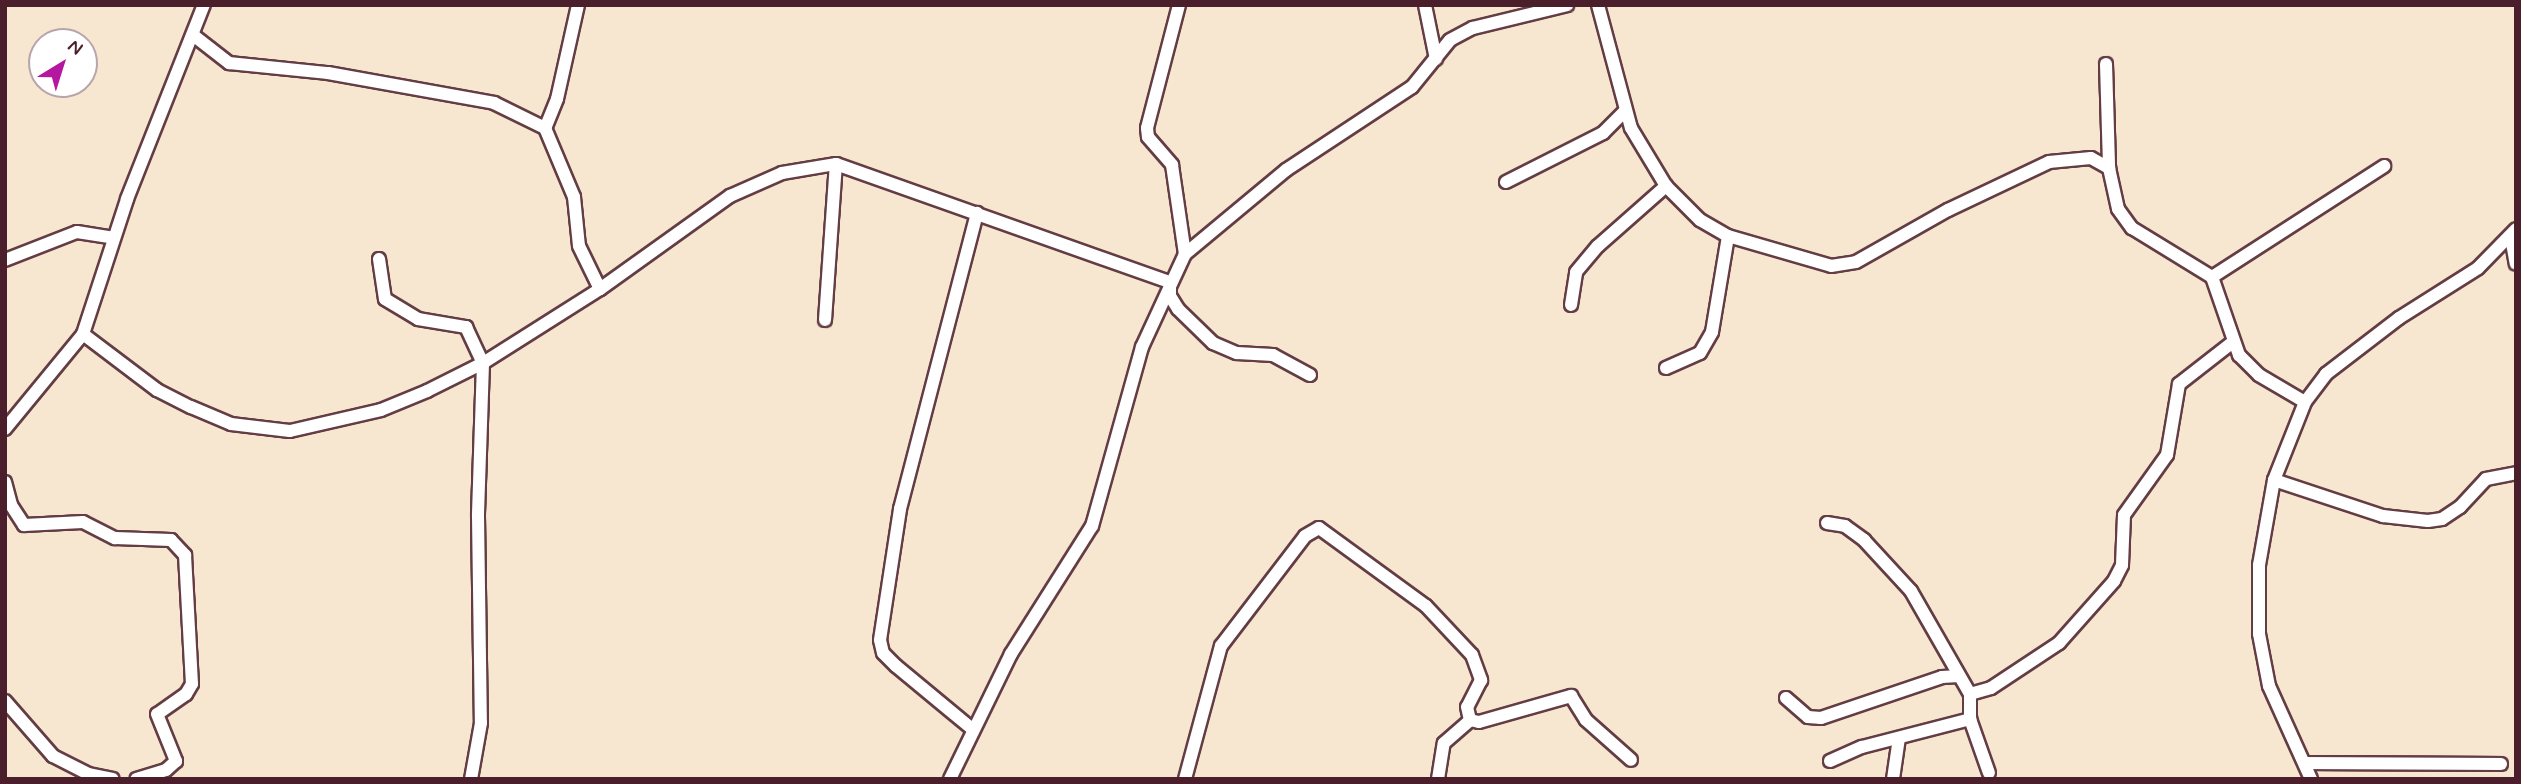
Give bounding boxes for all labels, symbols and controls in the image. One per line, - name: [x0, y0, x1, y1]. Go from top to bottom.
- north arrow: [28, 28, 98, 98]
- text: N: [62, 34, 88, 61]

